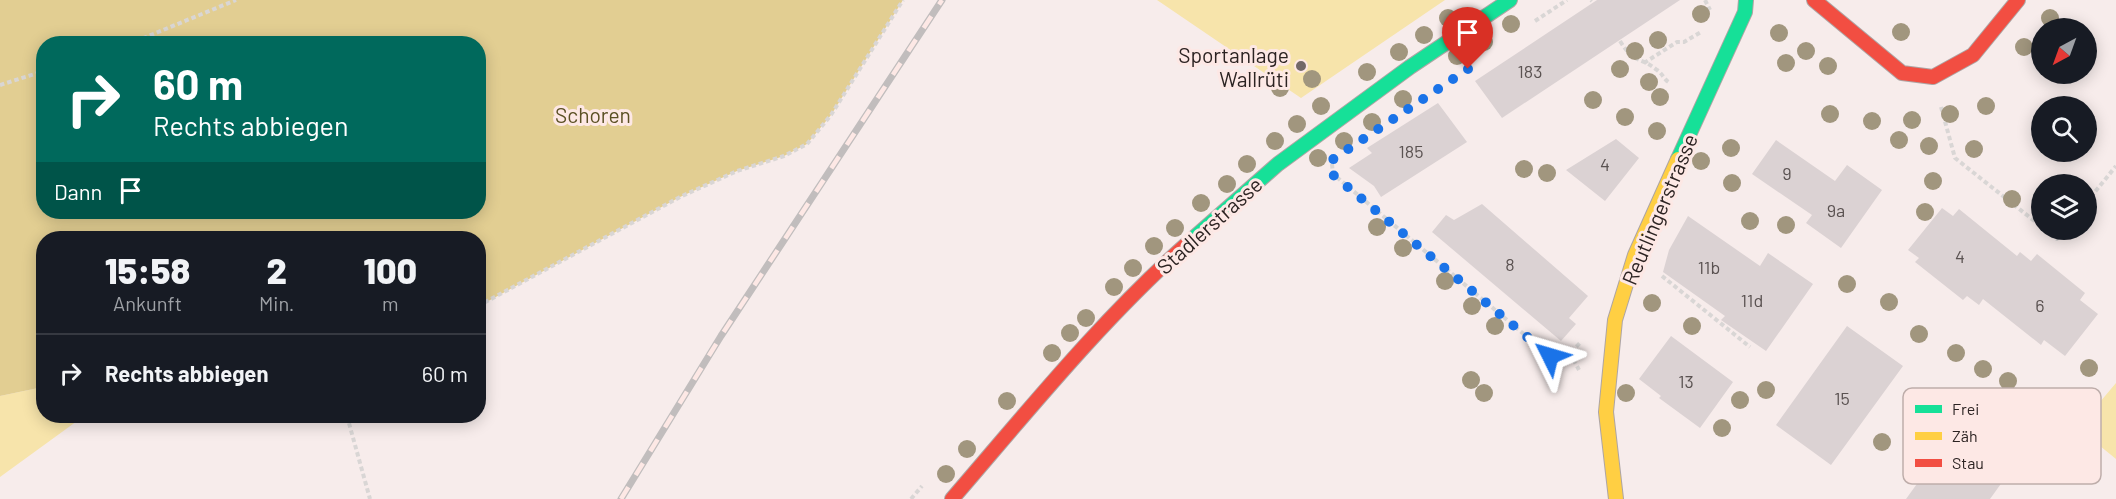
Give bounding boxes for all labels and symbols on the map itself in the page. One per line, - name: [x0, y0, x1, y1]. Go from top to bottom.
- pin: [1442, 7, 1493, 69]
- north arrow: [2031, 18, 2097, 84]
- place label: Sportanlage Wallrüti: [1178, 42, 1289, 91]
- marker: Sportanlage Wallrüti: [1294, 59, 1308, 73]
- house number: 183: [1518, 60, 1542, 82]
- park label: Schoren: [555, 102, 631, 127]
- street label: Reutlingerstrasse: [1616, 130, 1702, 288]
- house number: 185: [1399, 140, 1423, 162]
- house number: 4: [1600, 153, 1610, 175]
- house number: 9: [1782, 162, 1792, 184]
- street label: Stadlerstrasse: [1151, 171, 1267, 279]
- house number: 9a: [1827, 199, 1845, 221]
- house number: 4: [1955, 245, 1965, 267]
- house number: 8: [1505, 253, 1515, 275]
- house number: 11b: [1698, 256, 1720, 278]
- house number: 11d: [1741, 289, 1763, 311]
- house number: 6: [2035, 294, 2045, 316]
- position arrow: [1518, 324, 1582, 388]
- house number: 13: [1678, 370, 1694, 392]
- house number: 15: [1834, 387, 1850, 409]
- legend: [1903, 388, 2101, 484]
- text: Frei: [1952, 399, 1979, 418]
- text: Zäh: [1952, 426, 1978, 445]
- text: Stau: [1952, 453, 1984, 472]

